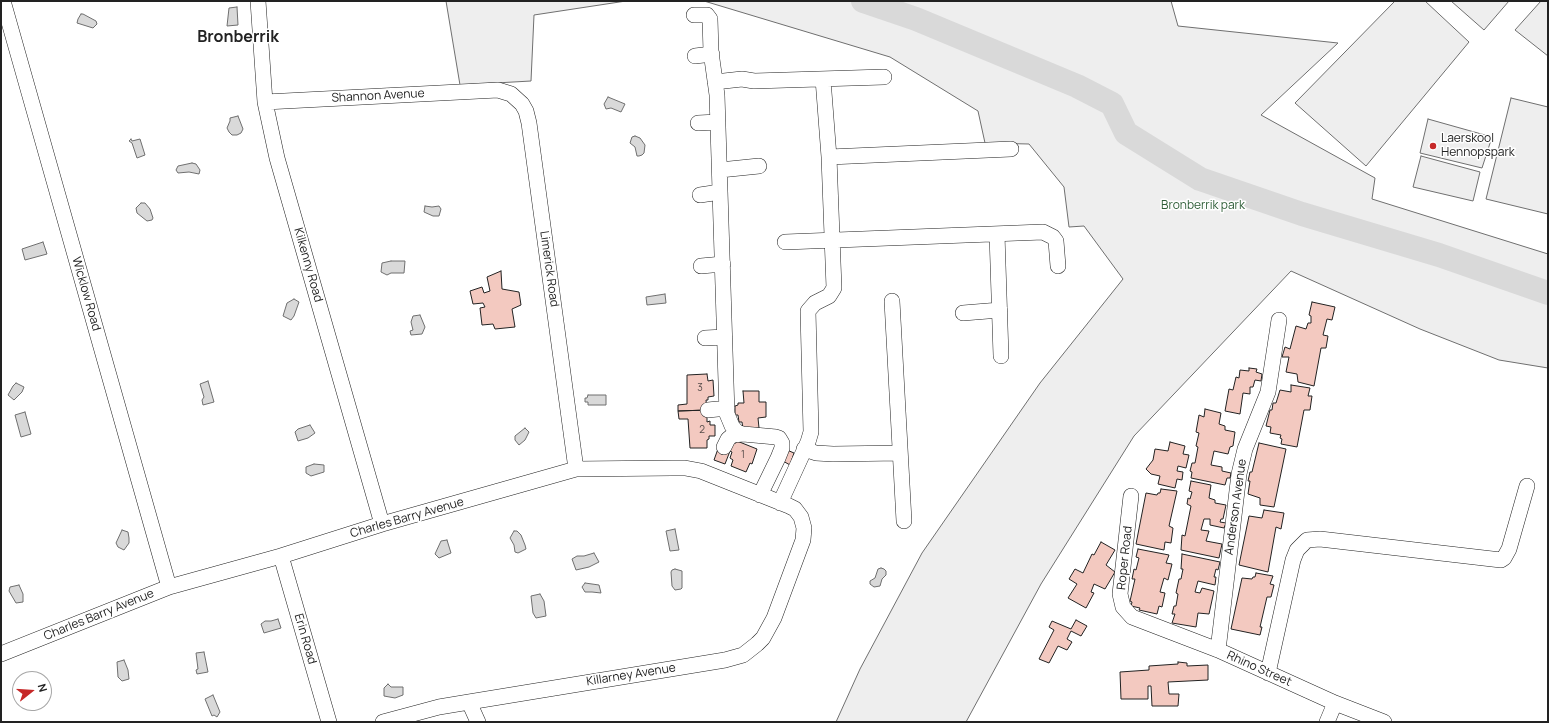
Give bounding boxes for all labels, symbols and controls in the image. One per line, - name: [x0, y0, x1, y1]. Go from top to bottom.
- district label: Bronberrik: [197, 28, 279, 48]
- street label: Shannon Avenue: [331, 86, 425, 106]
- place label: Laerskool Hennopspark: [1441, 132, 1515, 160]
- marker: Laerskool Hennopspark: [1428, 141, 1438, 151]
- park label: Bronberrik park: [1161, 199, 1245, 213]
- street label: Kilkenny Road: [291, 226, 325, 304]
- street label: Limerick Road: [537, 230, 561, 308]
- street label: Wicklow Road: [69, 255, 103, 333]
- house number: 3: [697, 382, 703, 394]
- house number: 2: [699, 424, 705, 436]
- house number: 1: [741, 449, 745, 461]
- street label: Anderson Avenue: [1222, 458, 1250, 556]
- street label: Charles Barry Avenue: [348, 495, 466, 541]
- street label: Roper Road: [1114, 525, 1136, 591]
- street label: Charles Barry Avenue: [42, 586, 156, 644]
- street label: Erin Road: [291, 612, 319, 666]
- street label: Rhino Street: [1224, 648, 1294, 690]
- street label: Killarney Avenue: [585, 661, 677, 689]
- north arrow: [12, 671, 52, 711]
- text: N: [35, 682, 51, 694]

